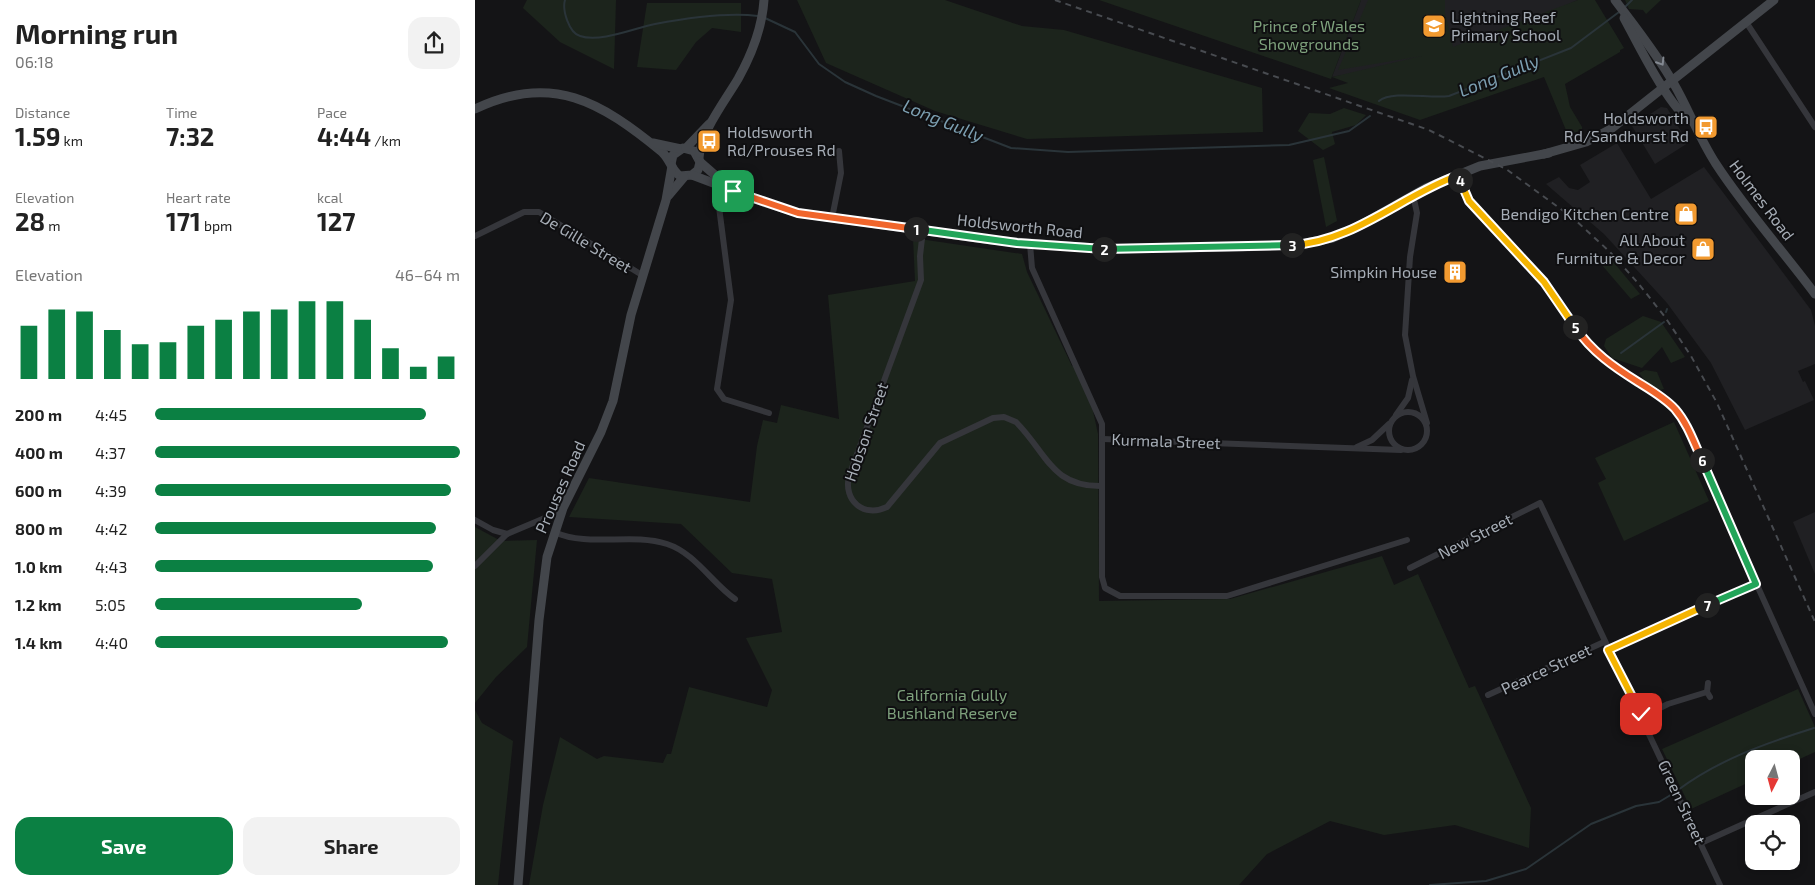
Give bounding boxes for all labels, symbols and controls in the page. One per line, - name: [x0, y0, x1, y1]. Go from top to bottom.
- place label: Lightning Reef Primary School: [1451, 7, 1561, 44]
- school or university icon: Lightning Reef Primary School: [1421, 13, 1447, 39]
- text: Morning run: [15, 16, 178, 50]
- park label: Prince of Wales Showgrounds: [1253, 16, 1365, 53]
- button: share: [408, 17, 460, 69]
- water label: Long Gully: [1455, 49, 1543, 101]
- text: 06:18: [15, 52, 54, 71]
- one-way arrow: [1654, 56, 1664, 65]
- water label: Long Gully: [900, 94, 987, 146]
- text: Distance: [15, 104, 70, 121]
- text: Time: [166, 104, 197, 121]
- text: Pace: [317, 104, 347, 121]
- place label: Holdsworth Rd/Sandhurst Rd: [1564, 108, 1689, 145]
- bus stop icon: Holdsworth Rd/Sandhurst Rd: [1693, 114, 1719, 140]
- text: 1.59: [15, 121, 60, 151]
- text: 7:32: [166, 121, 214, 151]
- text: 4:44: [317, 121, 371, 151]
- place label: Holdsworth Rd/Prouses Rd: [727, 122, 836, 159]
- bus stop icon: Holdsworth Rd/Prouses Rd: [696, 128, 722, 154]
- text: km: [60, 132, 83, 149]
- text: /km: [371, 132, 401, 149]
- street label: Holmes Road: [1726, 156, 1799, 244]
- pin: 4: [1447, 168, 1473, 192]
- pin: [712, 170, 754, 212]
- text: 4: [1456, 172, 1465, 189]
- icon: arrive: [719, 177, 747, 205]
- text: Elevation: [15, 189, 74, 206]
- text: Heart rate: [166, 189, 231, 206]
- text: kcal: [317, 189, 343, 206]
- shop icon: Bendigo Kitchen Centre: [1673, 201, 1699, 227]
- place label: Bendigo Kitchen Centre: [1501, 204, 1669, 223]
- text: 28: [15, 206, 45, 236]
- text: 171: [166, 206, 201, 236]
- text: 127: [317, 206, 356, 236]
- street label: De Gille Street: [537, 207, 635, 276]
- street label: Holdsworth Road: [956, 209, 1084, 242]
- pin: 1: [903, 216, 929, 242]
- text: m: [45, 217, 61, 234]
- text: bpm: [201, 217, 232, 234]
- text: 1: [913, 221, 920, 238]
- place label: All About Furniture & Decor: [1556, 230, 1686, 267]
- pin: 3: [1279, 232, 1305, 258]
- pin: 2: [1091, 236, 1117, 262]
- shop icon: All About Furniture & Decor: [1690, 236, 1716, 262]
- text: 3: [1289, 237, 1296, 254]
- text: 2: [1100, 241, 1109, 258]
- building icon: Simpkin House: [1442, 259, 1468, 285]
- place label: Simpkin House: [1330, 262, 1437, 281]
- text: Elevation: [15, 265, 83, 284]
- text: 46–64 m: [395, 265, 460, 284]
- pin: 5: [1563, 314, 1587, 340]
- text: 5: [1572, 319, 1579, 336]
- street label: Hobson Street: [840, 380, 891, 484]
- text: 200 m: [15, 405, 62, 424]
- text: 4:45: [95, 405, 127, 424]
- street label: Kurmala Street: [1111, 429, 1221, 452]
- street label: Prouses Road: [531, 438, 588, 536]
- text: 400 m: [15, 443, 63, 462]
- text: 4:37: [95, 443, 126, 462]
- pin: 6: [1689, 448, 1715, 472]
- text: 6: [1698, 452, 1707, 469]
- text: 600 m: [15, 481, 62, 500]
- text: 4:39: [95, 481, 127, 500]
- street label: New Street: [1434, 509, 1515, 562]
- text: 800 m: [15, 519, 63, 538]
- text: 4:42: [95, 519, 127, 538]
- text: 1.0 km: [15, 557, 62, 576]
- text: 4:43: [95, 557, 127, 576]
- pin: 7: [1695, 592, 1719, 618]
- text: 1.2 km: [15, 595, 62, 614]
- text: 5:05: [95, 595, 126, 614]
- text: 7: [1704, 597, 1711, 614]
- text: 1.4 km: [15, 633, 62, 652]
- text: 4:40: [95, 633, 128, 652]
- street label: Pearce Street: [1498, 639, 1594, 698]
- park label: California Gully Bushland Reserve: [887, 685, 1017, 722]
- pin: [1620, 693, 1662, 735]
- icon: check: [1627, 700, 1655, 728]
- north arrow: [1745, 750, 1800, 805]
- map controls: [1745, 750, 1800, 870]
- street label: Green Street: [1655, 757, 1710, 847]
- button: locate: [1745, 815, 1800, 870]
- button: Save: [15, 817, 233, 875]
- button: Share: [243, 817, 460, 875]

